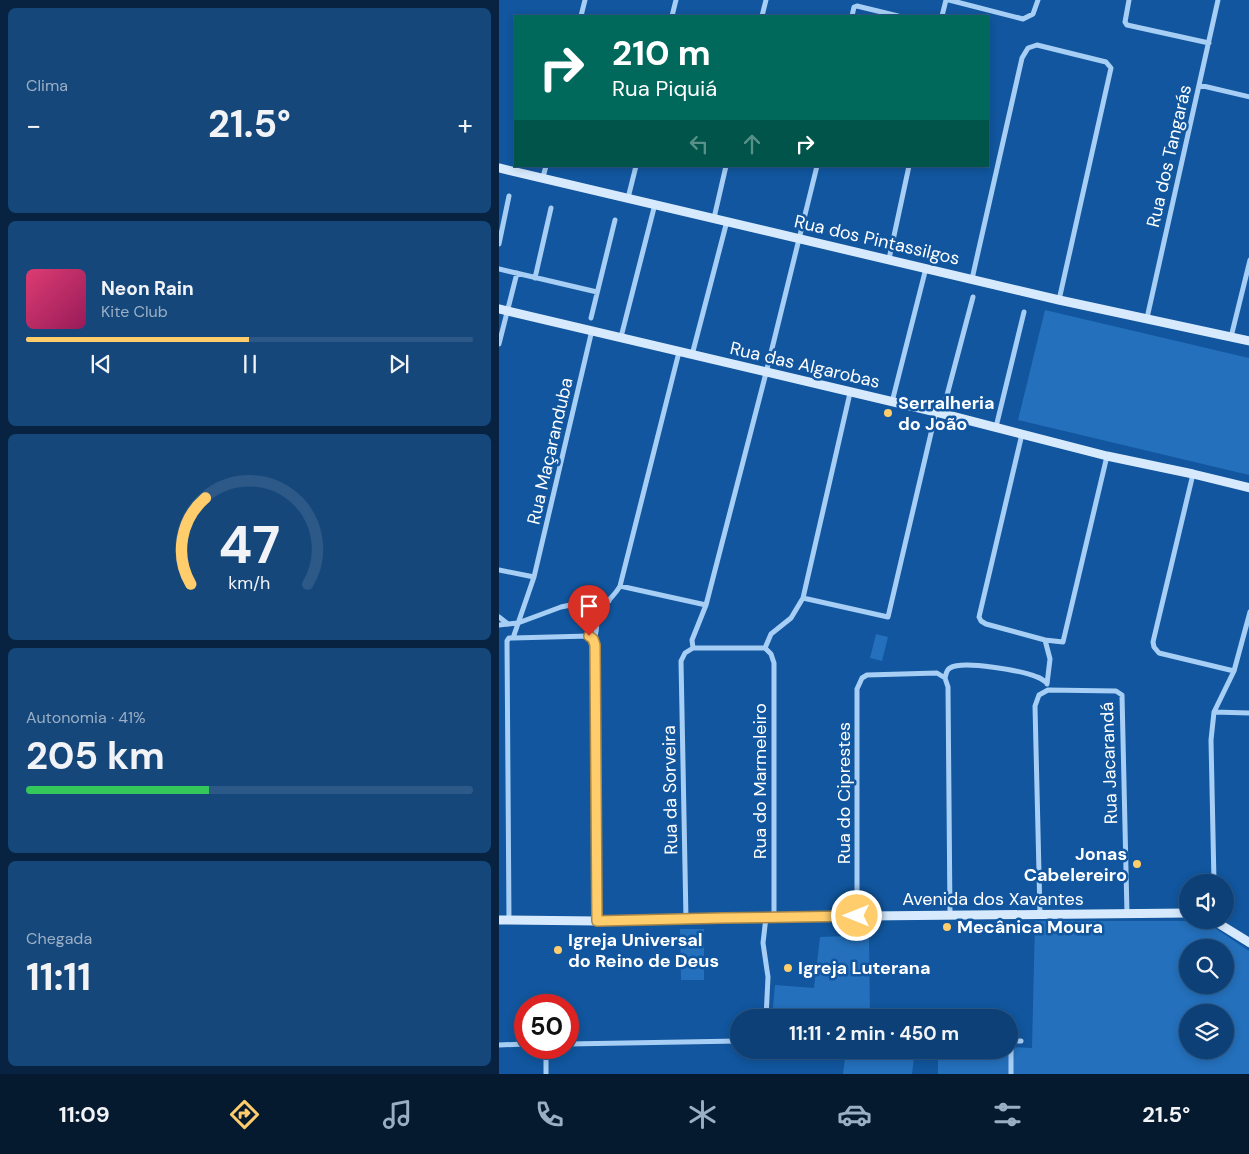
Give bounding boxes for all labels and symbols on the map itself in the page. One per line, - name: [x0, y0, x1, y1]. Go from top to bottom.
- street label: Rua dos Tangarás: [1141, 82, 1197, 230]
- street label: Rua dos Pintassilgos: [792, 209, 962, 271]
- street label: Rua das Algarobas: [728, 336, 882, 394]
- street label: Rua Maçaranduba: [521, 375, 579, 527]
- place label: Serralheria do João: [898, 391, 995, 436]
- marker: Serralheria do João: [882, 407, 894, 419]
- pin: [568, 585, 610, 636]
- street label: Rua Jacarandá: [1095, 701, 1123, 825]
- street label: Rua do Marmeleiro: [748, 703, 772, 859]
- street label: Rua do Ciprestes: [832, 722, 856, 864]
- street label: Rua da Sorveira: [657, 725, 683, 855]
- place label: Jonas Cabelereiro: [1024, 842, 1127, 887]
- marker: Jonas Cabelereiro: [1131, 858, 1143, 870]
- street label: Avenida dos Xavantes: [902, 887, 1084, 911]
- position arrow: [830, 889, 882, 941]
- place label: Mecânica Moura: [957, 915, 1103, 939]
- marker: Mecânica Moura: [941, 921, 953, 933]
- place label: Igreja Universal do Reino de Deus: [568, 928, 719, 973]
- marker: Igreja Universal do Reino de Deus: [552, 944, 564, 956]
- place label: Igreja Luterana: [798, 956, 931, 980]
- marker: Igreja Luterana: [782, 962, 794, 974]
- speed limit sign: 50: [514, 994, 579, 1059]

